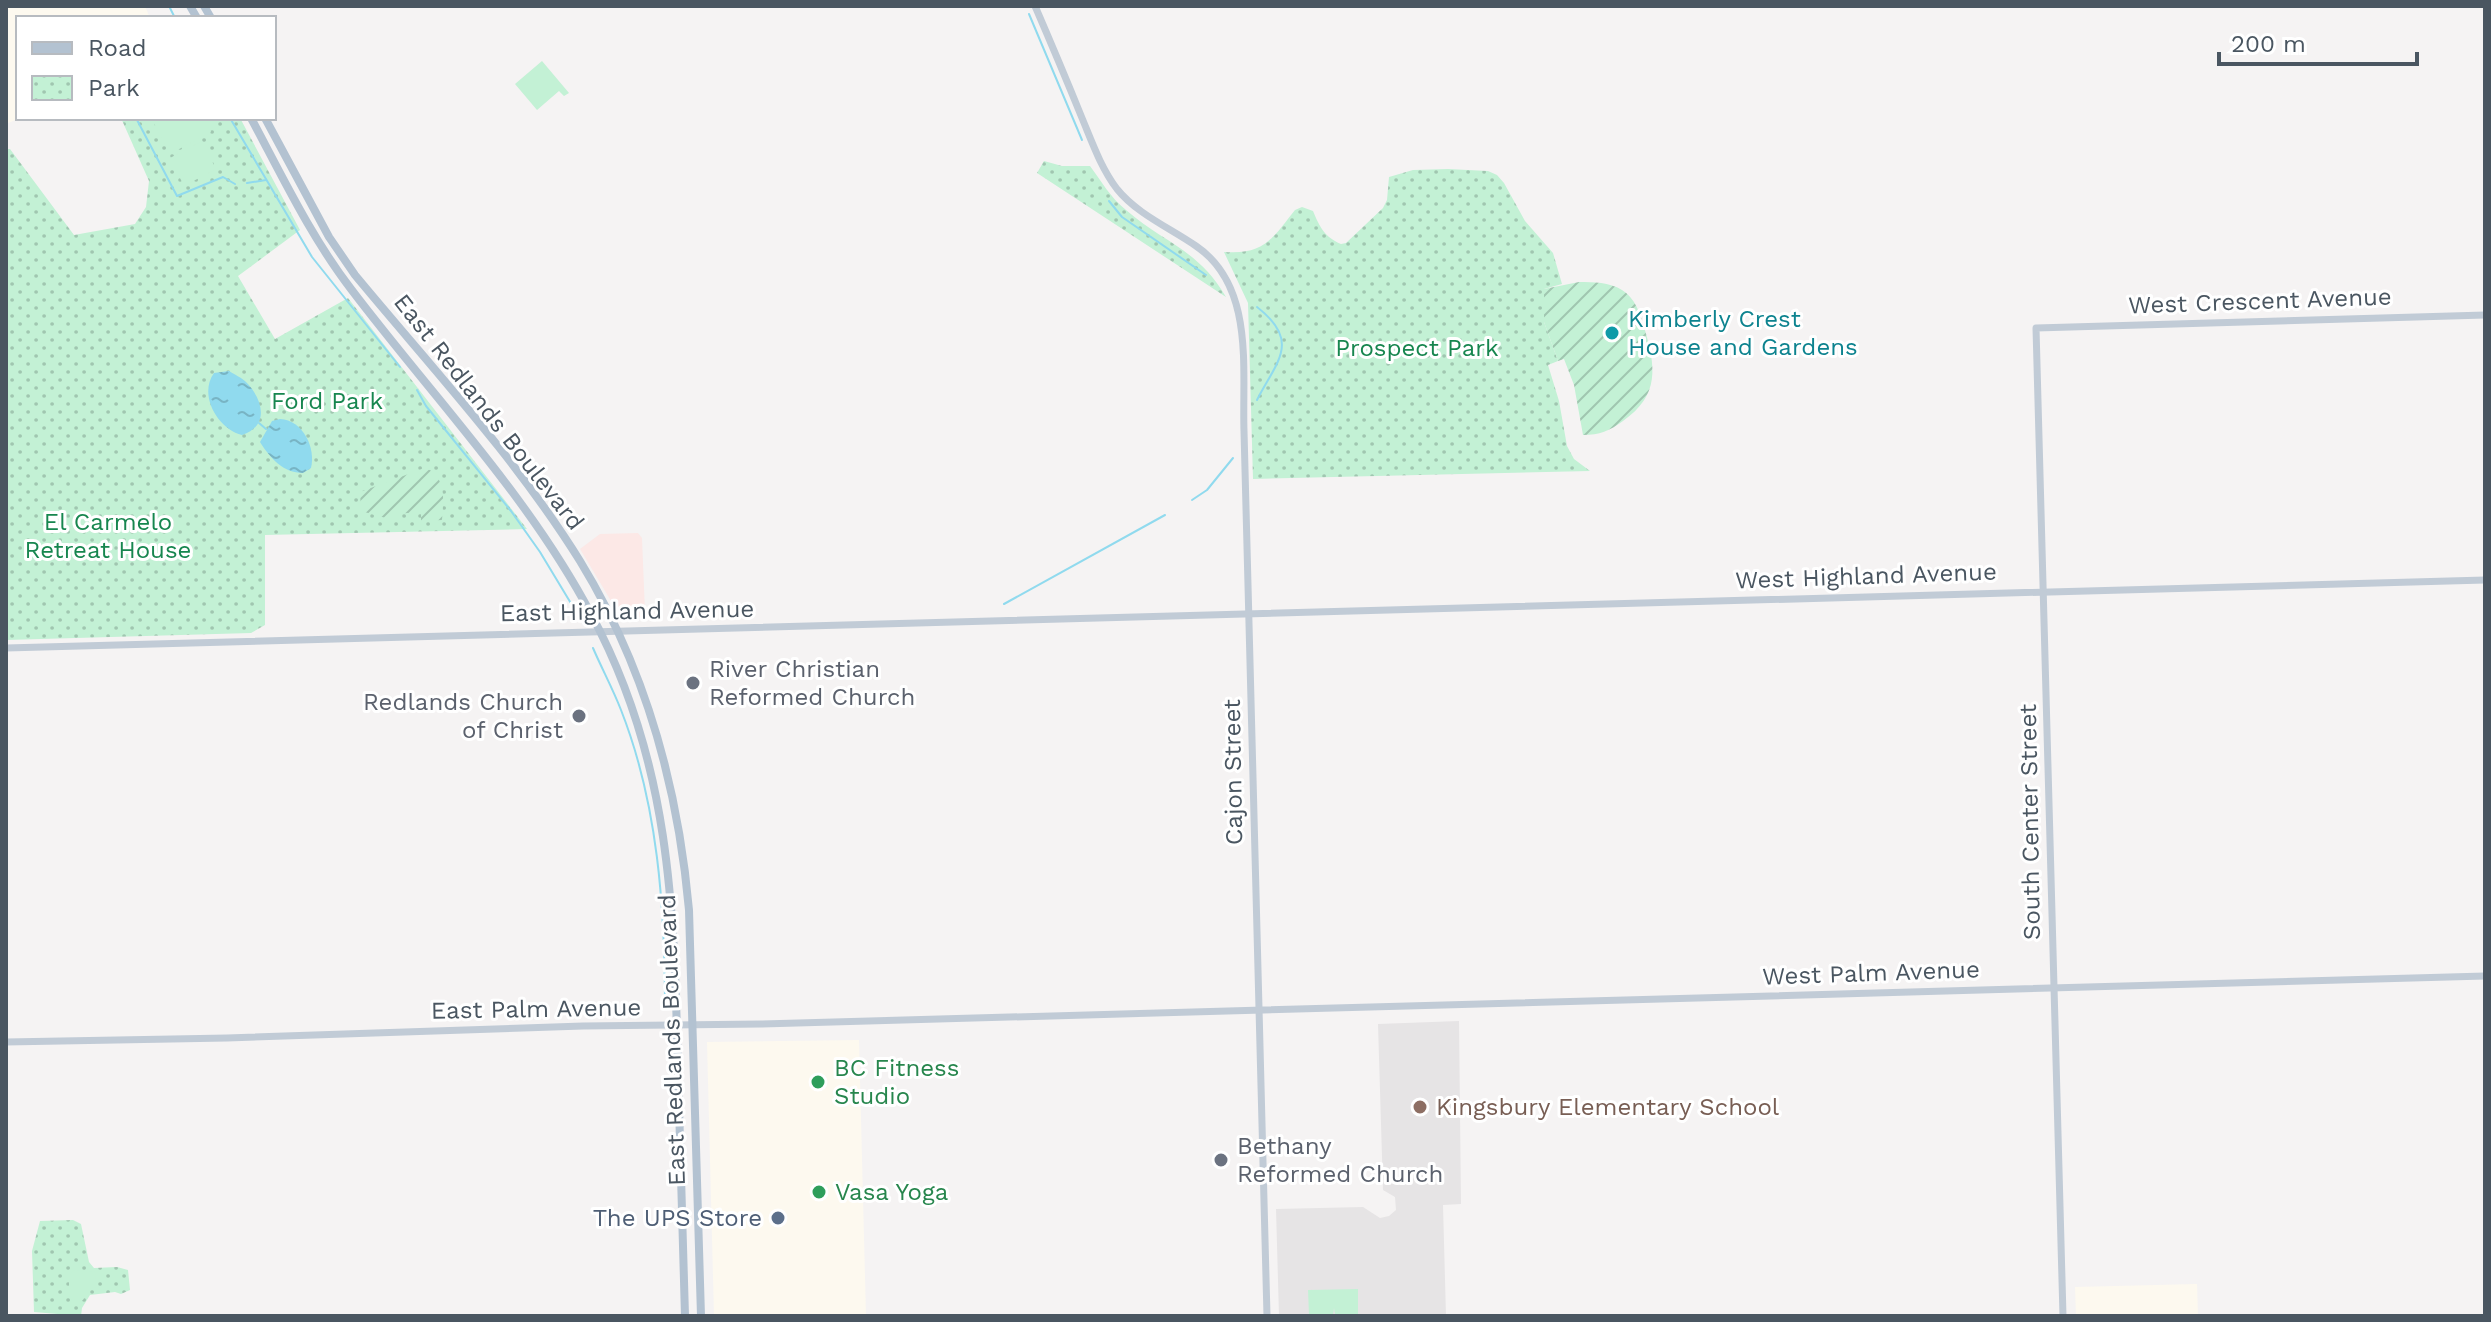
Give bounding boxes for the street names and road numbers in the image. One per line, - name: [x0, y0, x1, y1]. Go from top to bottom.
- street label: West Crescent Avenue: [2128, 282, 2392, 320]
- street label: East Redlands Boulevard: [388, 288, 590, 536]
- street label: West Highland Avenue: [1735, 557, 1997, 595]
- street label: East Highland Avenue: [500, 595, 754, 627]
- street label: Cajon Street: [1218, 699, 1248, 845]
- street label: South Center Street: [2014, 704, 2046, 940]
- street label: East Redlands Boulevard: [653, 894, 691, 1186]
- street label: West Palm Avenue: [1762, 955, 1980, 991]
- street label: East Palm Avenue: [431, 993, 641, 1025]

